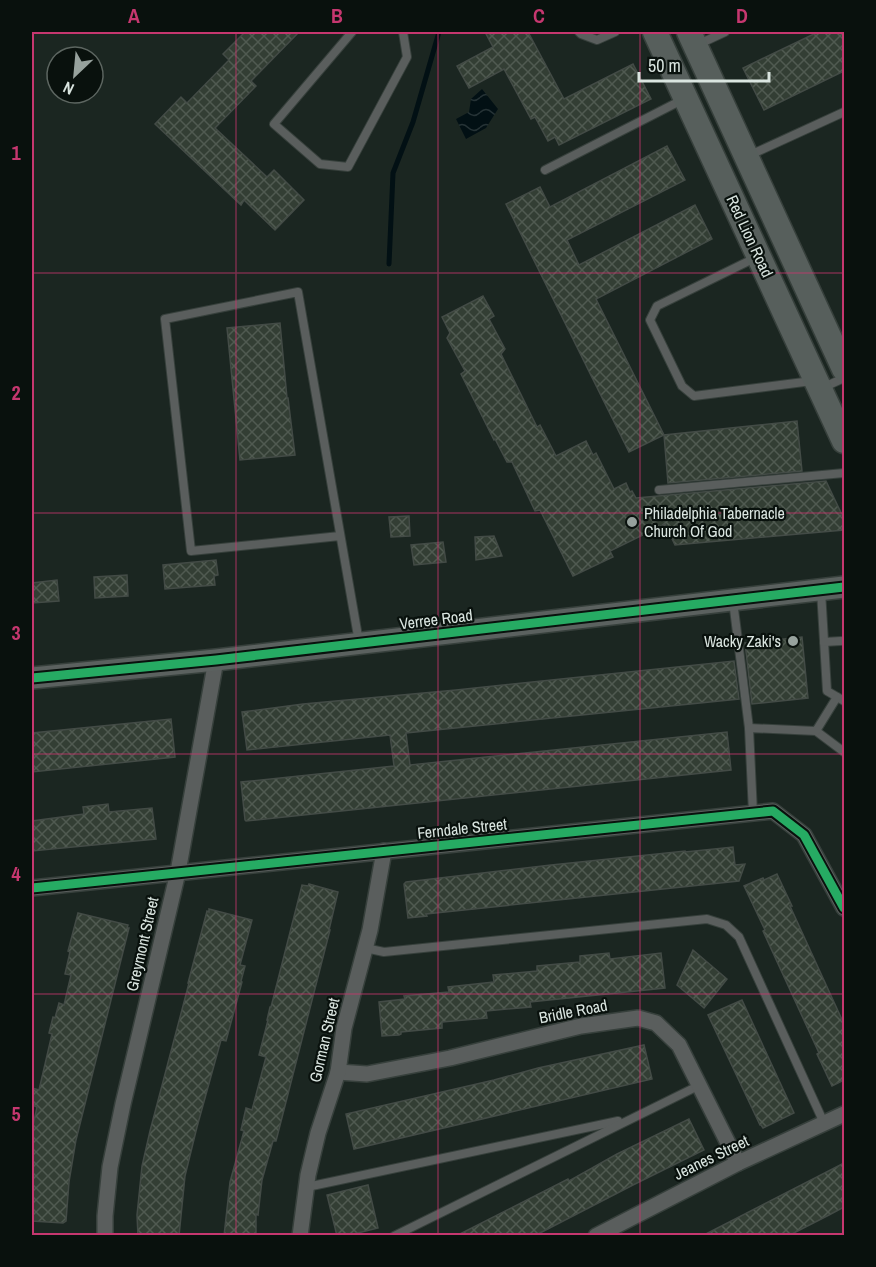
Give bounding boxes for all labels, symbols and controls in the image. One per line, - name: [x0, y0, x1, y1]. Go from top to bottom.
- text: A: [128, 2, 140, 29]
- text: B: [331, 2, 343, 29]
- text: C: [533, 2, 545, 29]
- text: D: [736, 2, 748, 29]
- north arrow: [45, 45, 105, 105]
- scale bar: [639, 45, 770, 83]
- text: 50 m: [648, 53, 681, 78]
- text: N: [59, 77, 78, 100]
- text: 1: [11, 139, 21, 166]
- street label: Red Lion Road: [721, 191, 779, 281]
- text: 2: [11, 379, 21, 406]
- place label: Philadelphia Tabernacle Church Of God: [644, 502, 785, 542]
- marker: Philadelphia Tabernacle Church Of God: [625, 515, 639, 529]
- street label: Verree Road: [398, 604, 474, 634]
- text: 3: [11, 619, 21, 646]
- place label: Wacky Zaki's: [704, 630, 781, 652]
- marker: Wacky Zaki's: [786, 634, 800, 648]
- street label: Ferndale Street: [416, 812, 508, 844]
- text: 4: [11, 860, 21, 887]
- street label: Greymont Street: [120, 894, 164, 993]
- street label: Bridle Road: [537, 994, 609, 1028]
- street label: Gorman Street: [304, 995, 344, 1084]
- text: 5: [11, 1100, 21, 1127]
- street label: Jeanes Street: [670, 1129, 753, 1185]

